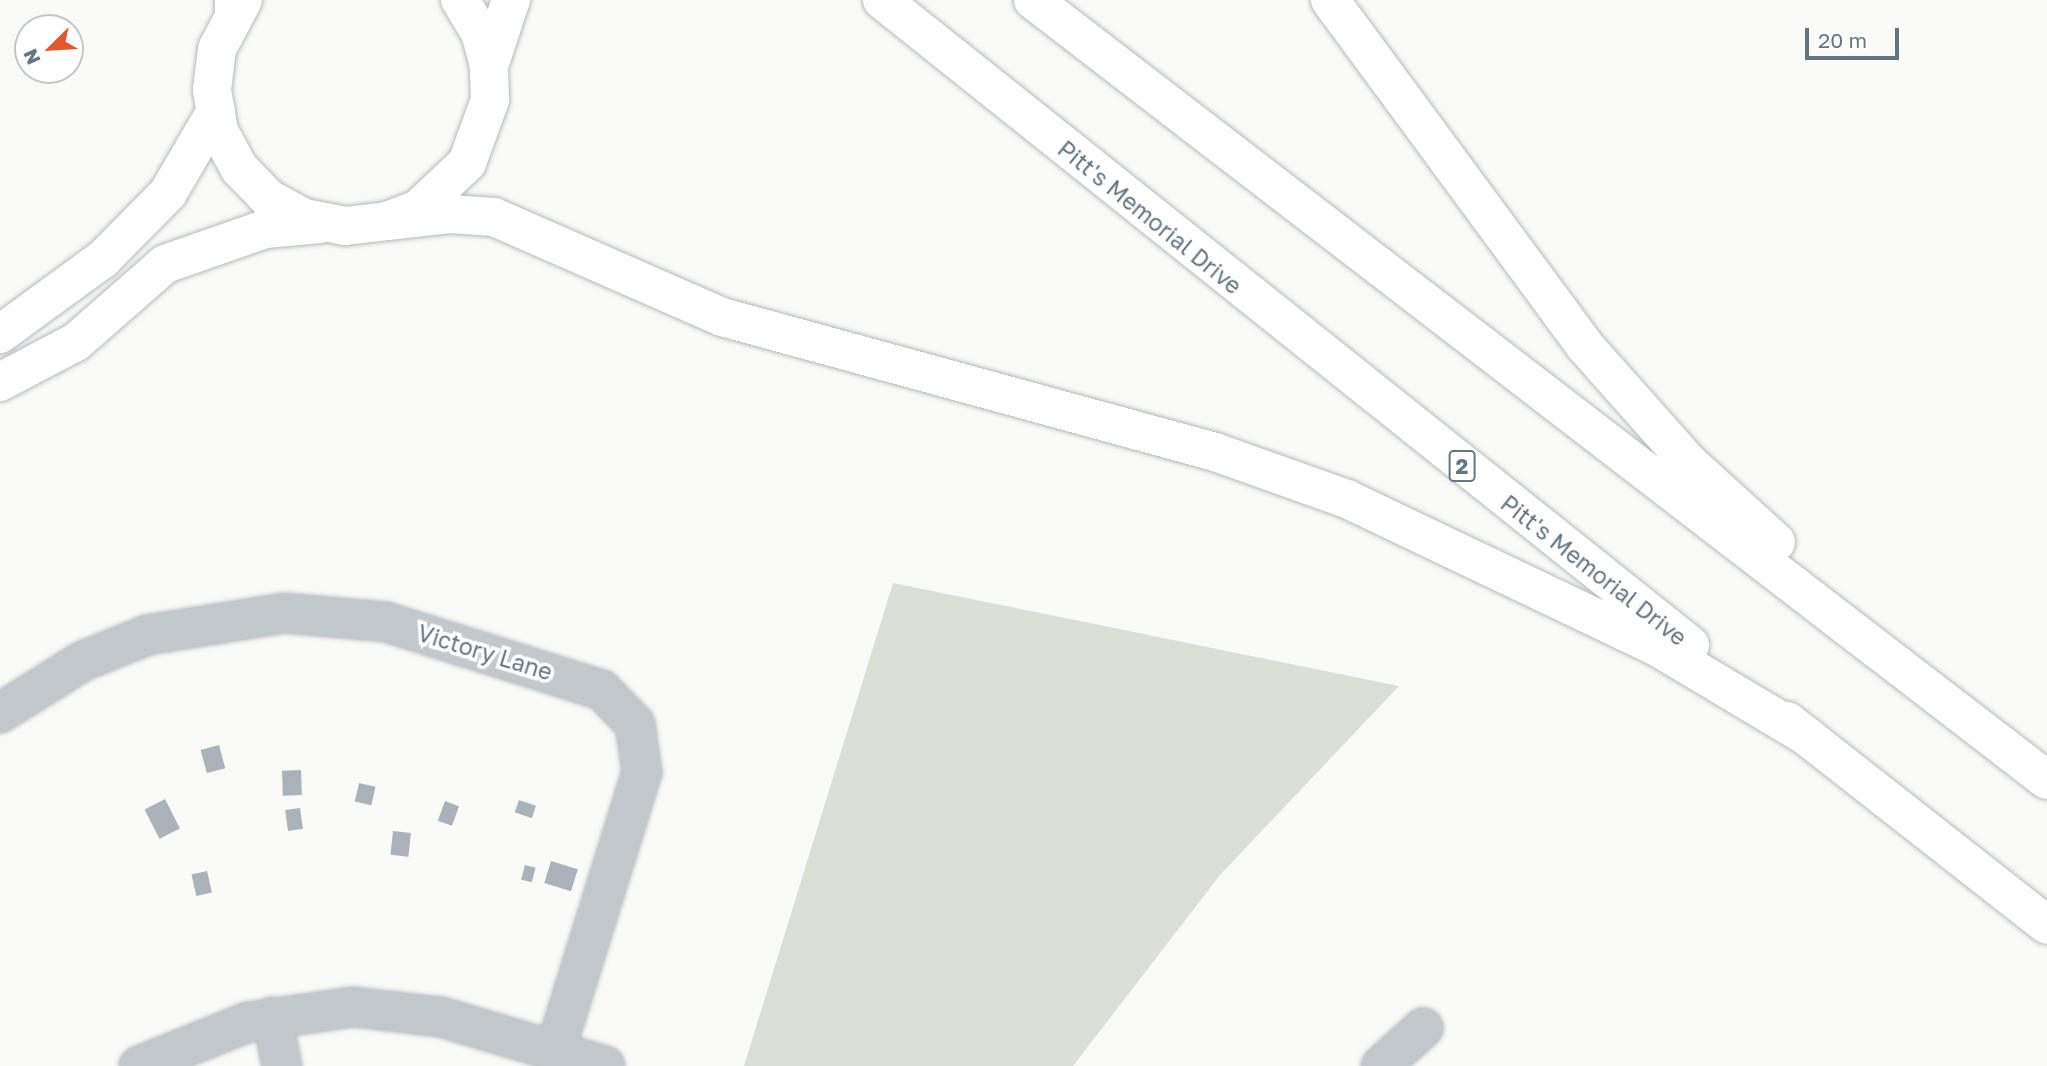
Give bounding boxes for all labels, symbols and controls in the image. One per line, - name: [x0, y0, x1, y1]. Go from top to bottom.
- north arrow: [14, 14, 84, 84]
- scale bar: [1809, 14, 1904, 58]
- text: 20 m: [1818, 27, 1867, 53]
- text: N: [18, 46, 45, 68]
- street label: Pitt's Memorial Drive: [1053, 134, 1247, 300]
- road number: 2: [1448, 448, 1476, 484]
- street label: Pitt's Memorial Drive: [1496, 489, 1692, 651]
- street label: Victory Lane: [414, 618, 556, 686]

